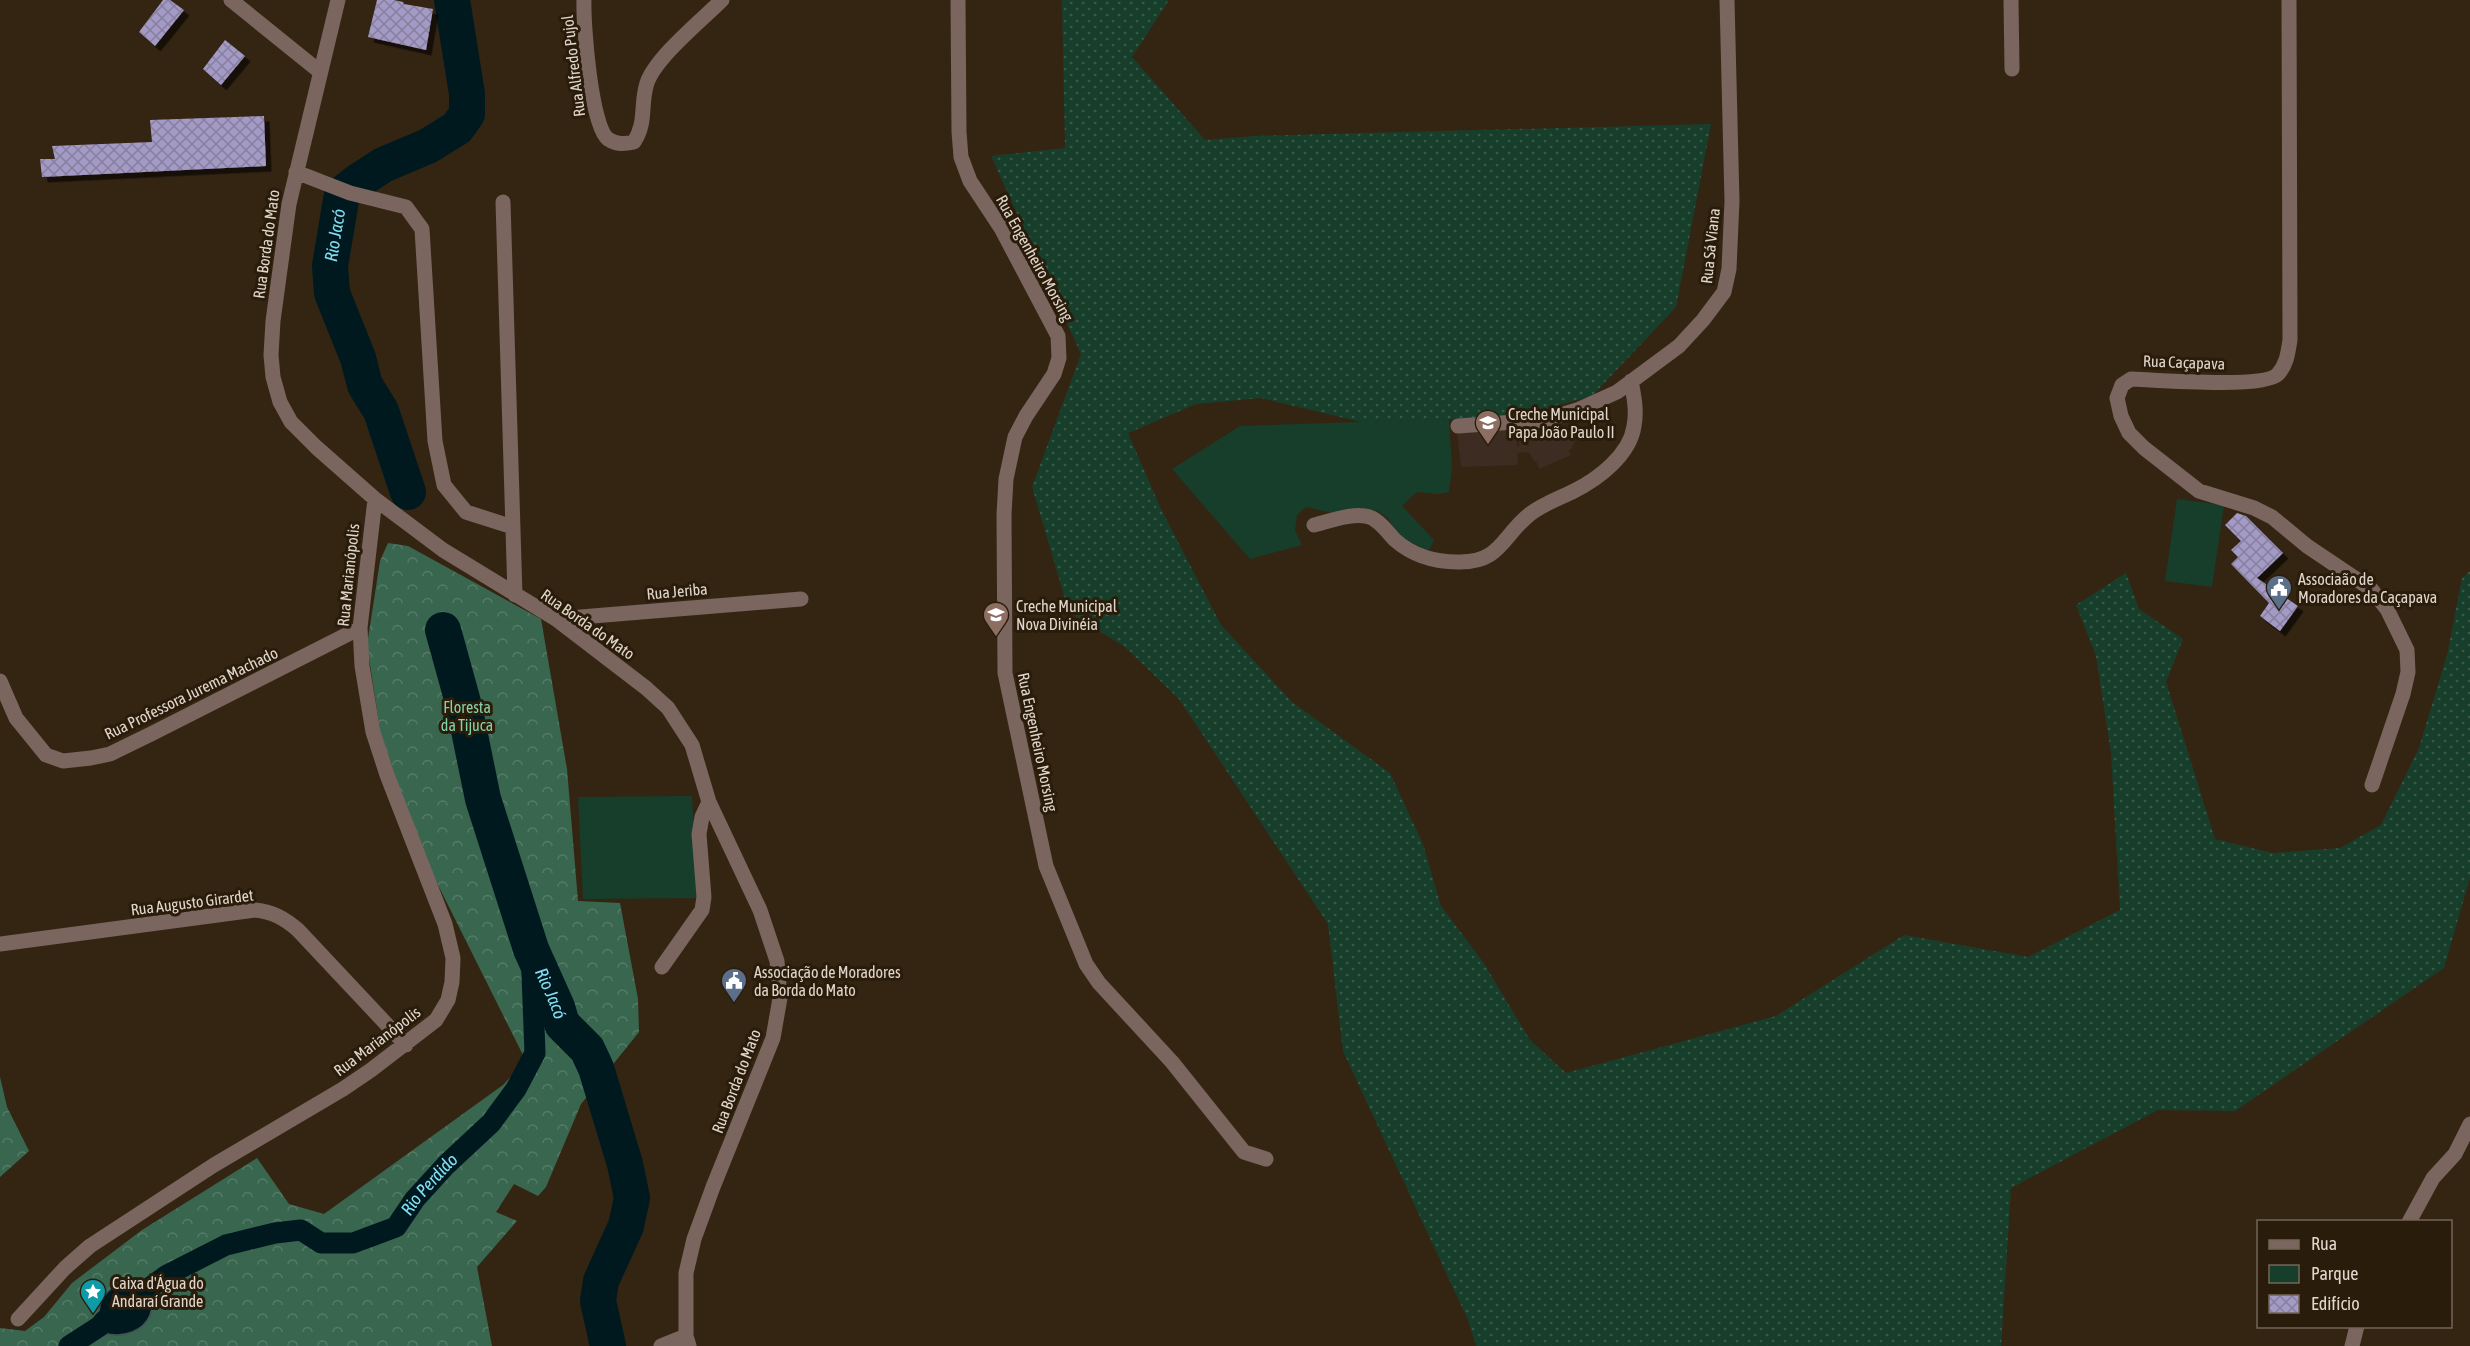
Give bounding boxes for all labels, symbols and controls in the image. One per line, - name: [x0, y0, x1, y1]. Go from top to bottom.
- street label: Rua Alfredo Pujol: [558, 13, 589, 118]
- street label: Rua Borda do Mato: [249, 188, 283, 300]
- street label: Rua Engenheiro Morsing: [992, 192, 1077, 325]
- water label: Rio Jacó: [320, 207, 349, 263]
- street label: Rua Sá Viana: [1697, 207, 1723, 285]
- street label: Rua Caçapava: [2143, 352, 2225, 373]
- place label: Creche Municipal Papa João Paulo II: [1508, 405, 1615, 442]
- school or university icon: Creche Municipal Papa João Paulo II: [1473, 408, 1503, 446]
- street label: Rua Marianópolis: [334, 522, 363, 627]
- place label: Associaão de Moradores da Caçapava: [2298, 570, 2437, 607]
- public building icon: Associaão de Moradores da Caçapava: [2264, 573, 2294, 611]
- street label: Rua Jeriba: [646, 579, 708, 603]
- street label: Rua Borda do Mato: [538, 585, 638, 663]
- place label: Creche Municipal Nova Divinéia: [1016, 597, 1118, 633]
- school or university icon: Creche Municipal Nova Divinéia: [981, 600, 1011, 638]
- street label: Rua Professora Jurema Machado: [102, 643, 280, 743]
- street label: Rua Engenheiro Morsing: [1013, 671, 1062, 813]
- park label: Floresta da Tijuca: [441, 698, 493, 735]
- street label: Rua Augusto Girardet: [130, 885, 255, 919]
- place label: Associação de Moradores da Borda do Mato: [754, 963, 901, 999]
- water label: Rio Jacó: [531, 965, 571, 1021]
- public building icon: Associação de Moradores da Borda do Mato: [719, 966, 749, 1004]
- street label: Rua Marianópolis: [330, 1003, 425, 1080]
- street label: Rua Borda do Mato: [708, 1027, 764, 1135]
- water label: Rio Perdido: [396, 1149, 462, 1219]
- legend: [2257, 1220, 2452, 1328]
- text: Rua: [2311, 1233, 2337, 1254]
- text: Parque: [2311, 1263, 2359, 1284]
- place label: Caixa d'Água do Andaraí Grande: [112, 1274, 204, 1310]
- place icon: Caixa d'Água do Andaraí Grande: [78, 1277, 108, 1315]
- text: Edifício: [2311, 1293, 2360, 1314]

